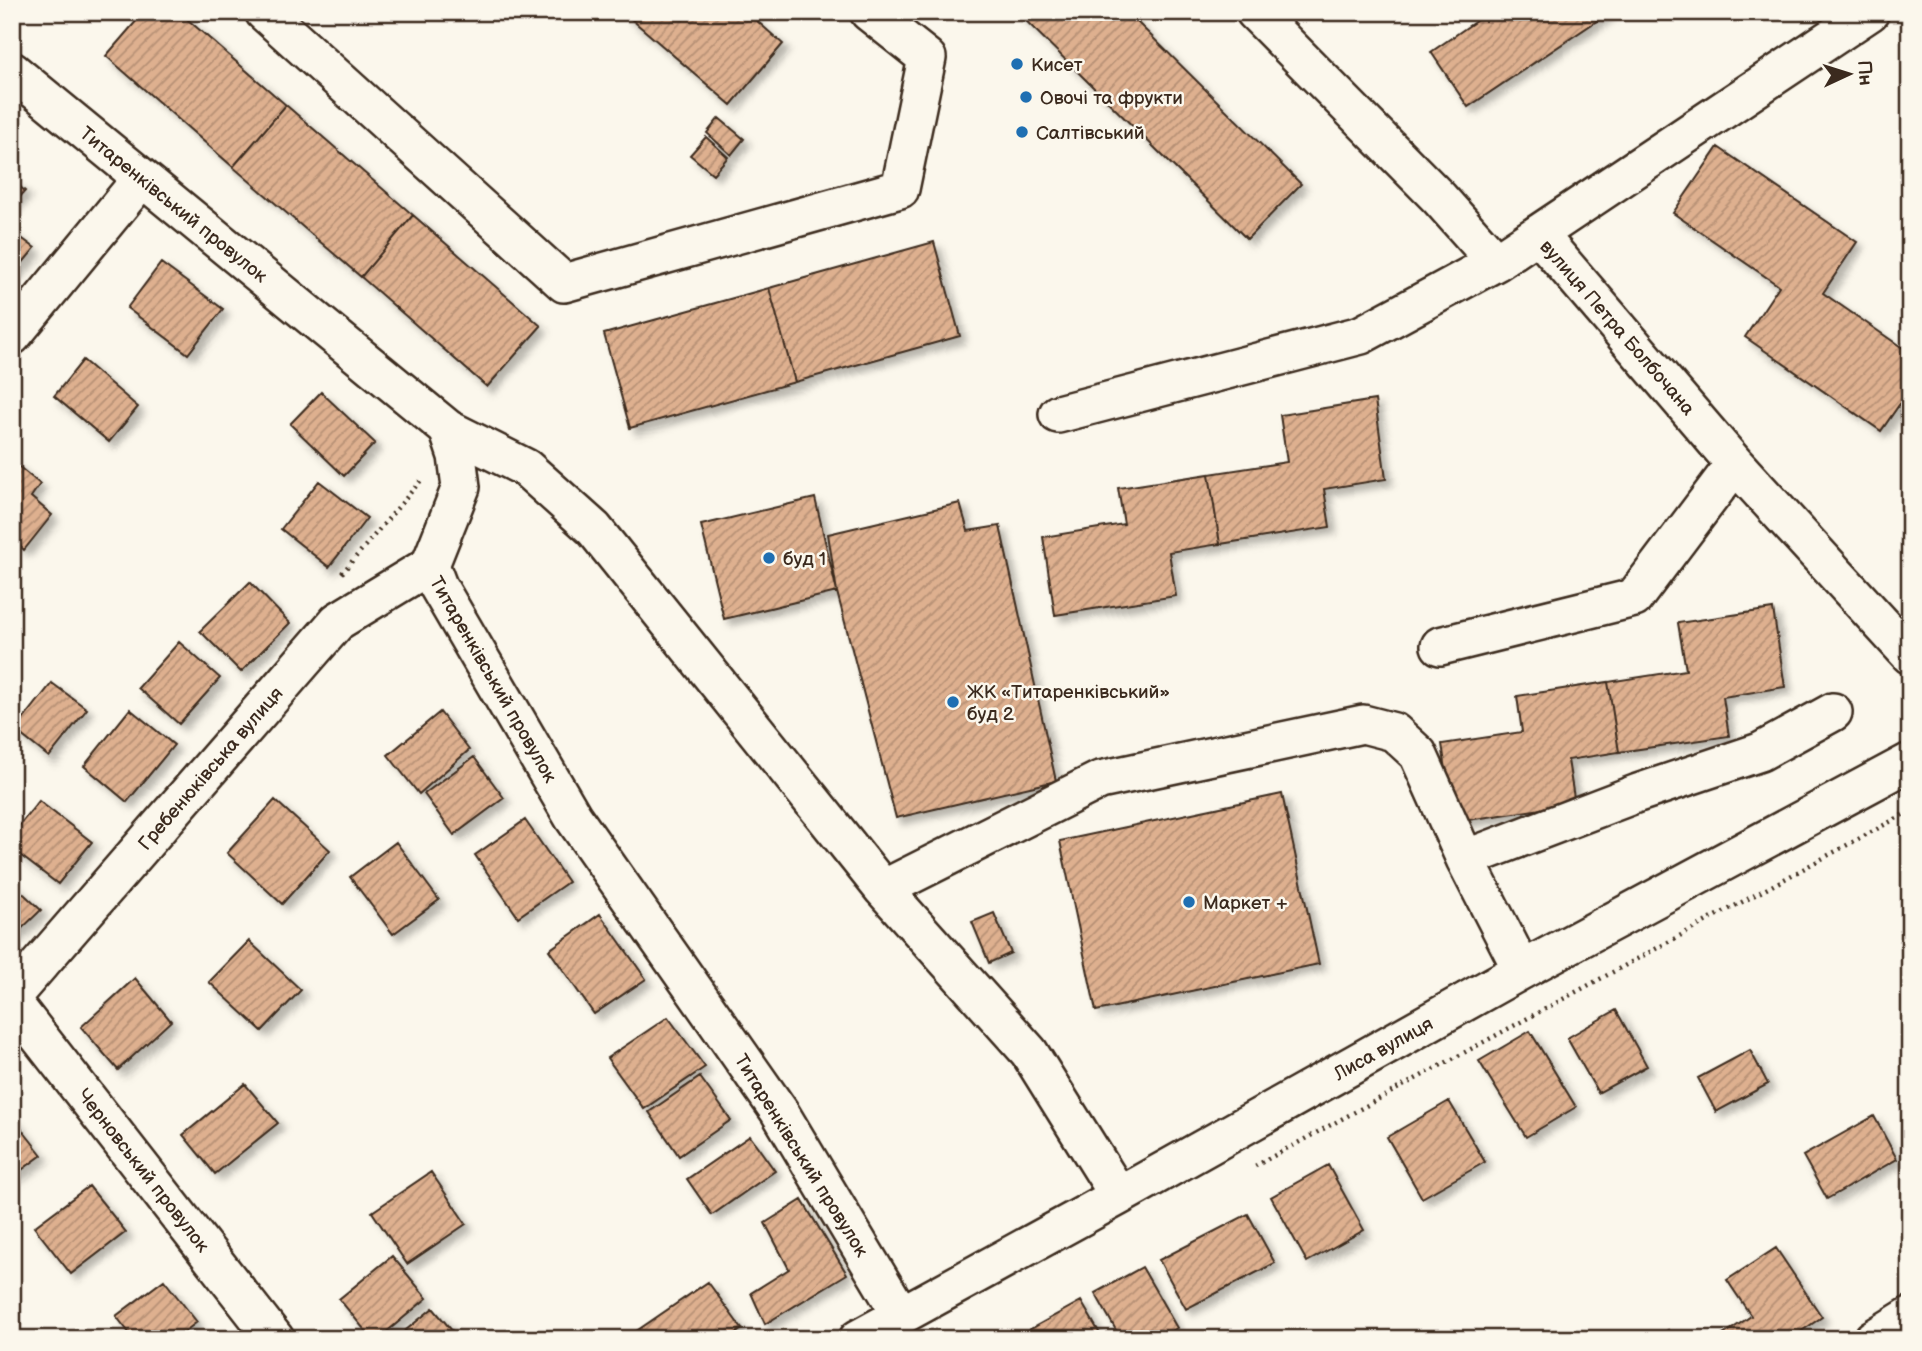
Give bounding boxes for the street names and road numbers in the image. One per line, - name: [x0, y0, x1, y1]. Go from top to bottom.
- street label: Титаренківський провулок: [75, 122, 271, 288]
- street label: вулиця Петра Болбочана: [1534, 236, 1699, 420]
- street label: Титаренківський провулок: [424, 572, 561, 787]
- street label: Гребенюківська вулиця: [134, 683, 288, 855]
- street label: Лиса вулиця: [1329, 1013, 1437, 1087]
- street label: Титаренківський провулок: [729, 1050, 873, 1261]
- street label: Черновський провулок: [72, 1085, 214, 1257]

